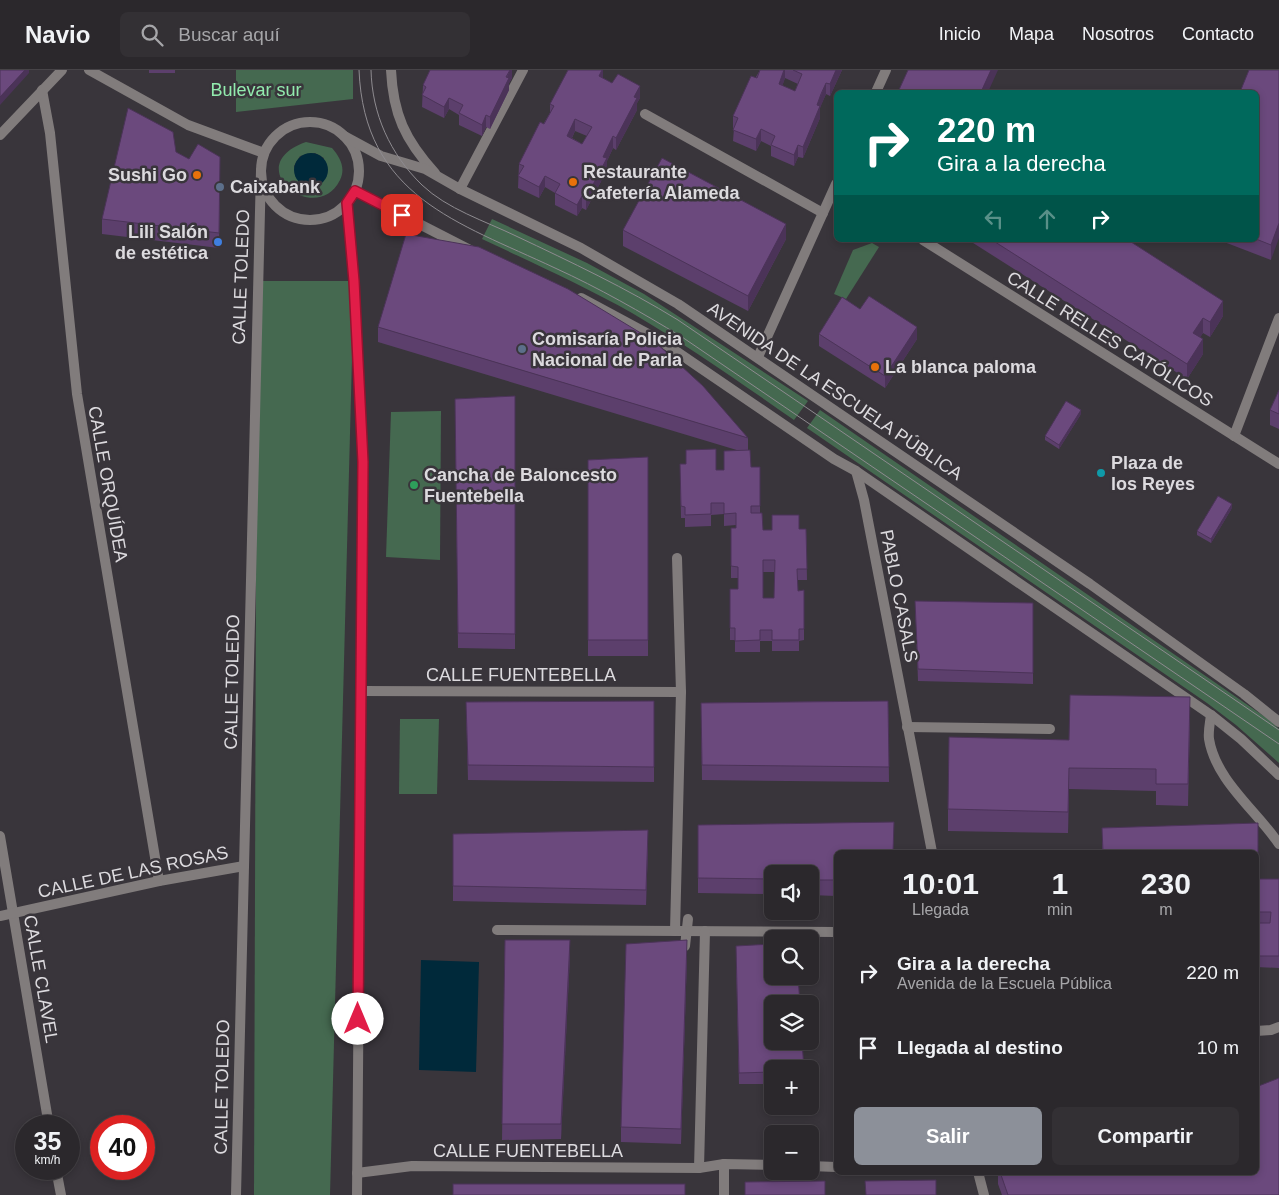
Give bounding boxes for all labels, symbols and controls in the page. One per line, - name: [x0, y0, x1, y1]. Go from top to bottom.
- search box: [120, 12, 470, 57]
- text: Navio: [25, 21, 90, 48]
- icon: search: [138, 21, 166, 49]
- text: Buscar aquí: [178, 24, 280, 45]
- text: Inicio: [939, 24, 981, 44]
- text: Mapa: [1009, 24, 1054, 44]
- text: Nosotros: [1082, 24, 1154, 44]
- text: Contacto: [1182, 24, 1254, 44]
- park label: Bulevar sur: [210, 80, 302, 100]
- icon: right: [854, 110, 919, 175]
- text: 220 m: [937, 110, 1036, 149]
- text: Gira a la derecha: [937, 151, 1106, 176]
- place label: Restaurante Cafetería Alameda: [583, 162, 740, 203]
- place label: Sushi Go: [108, 165, 187, 185]
- marker: Sushi Go: [191, 169, 203, 181]
- marker: Restaurante Cafetería Alameda: [567, 176, 579, 188]
- place label: Caixabank: [230, 177, 321, 197]
- marker: Caixabank: [214, 181, 226, 193]
- pin: [381, 194, 423, 236]
- icon: arrive: [388, 201, 416, 229]
- icon: left: [980, 205, 1008, 233]
- icon: ahead: [1033, 205, 1061, 233]
- icon: right: [1086, 205, 1114, 233]
- street label: CALLE TOLEDO: [229, 209, 253, 345]
- place label: Lili Salón de estética: [115, 222, 209, 263]
- marker: Lili Salón de estética: [212, 236, 224, 248]
- street label: CALLE RELLES CATÓLICOS: [1003, 266, 1217, 411]
- street label: AVENIDA DE LA ESCUELA PÚBLICA: [704, 297, 967, 484]
- place label: Comisaría Policia Nacional de Parla: [532, 329, 683, 370]
- marker: Comisaría Policia Nacional de Parla: [516, 343, 528, 355]
- place label: La blanca paloma: [885, 357, 1037, 377]
- marker: La blanca paloma: [869, 361, 881, 373]
- street label: CALLE ORQUÍDEA: [84, 404, 132, 564]
- place label: Plaza de los Reyes: [1111, 453, 1195, 494]
- place label: Cancha de Baloncesto Fuentebella: [424, 465, 617, 506]
- marker: Plaza de los Reyes: [1095, 467, 1107, 479]
- marker: Cancha de Baloncesto Fuentebella: [408, 479, 420, 491]
- street label: PABLO CASALS: [876, 528, 922, 664]
- street label: CALLE TOLEDO: [221, 614, 243, 750]
- street label: CALLE FUENTEBELLA: [426, 665, 616, 685]
- street label: CALLE DE LAS ROSAS: [36, 842, 230, 902]
- map controls: [764, 865, 819, 1180]
- button: sound: [764, 865, 819, 920]
- text: 10:01: [902, 867, 979, 900]
- text: 1: [1051, 867, 1068, 900]
- text: 230: [1141, 867, 1191, 900]
- text: Llegada: [912, 901, 969, 918]
- text: min: [1047, 901, 1073, 918]
- text: m: [1159, 901, 1172, 918]
- street label: CALLE CLAVEL: [20, 913, 62, 1045]
- button: search: [764, 930, 819, 985]
- text: Gira a la derecha: [897, 953, 1050, 974]
- icon: right: [854, 959, 882, 987]
- text: 220 m: [1186, 962, 1239, 983]
- text: Avenida de la Escuela Pública: [897, 975, 1112, 992]
- position arrow: [331, 992, 383, 1044]
- button: layers: [764, 995, 819, 1050]
- street label: CALLE TOLEDO: [211, 1019, 233, 1155]
- icon: arrive: [854, 1034, 882, 1062]
- text: Llegada al destino: [897, 1037, 1063, 1058]
- text: 10 m: [1197, 1037, 1239, 1058]
- button: +: [764, 1060, 819, 1115]
- button: Salir: [854, 1107, 1042, 1165]
- button: Compartir: [1052, 1107, 1239, 1165]
- speed limit sign: 40: [90, 1115, 155, 1180]
- button: −: [764, 1125, 819, 1180]
- text: 35: [34, 1127, 61, 1155]
- street label: CALLE FUENTEBELLA: [433, 1141, 623, 1161]
- text: km/h: [34, 1153, 61, 1167]

